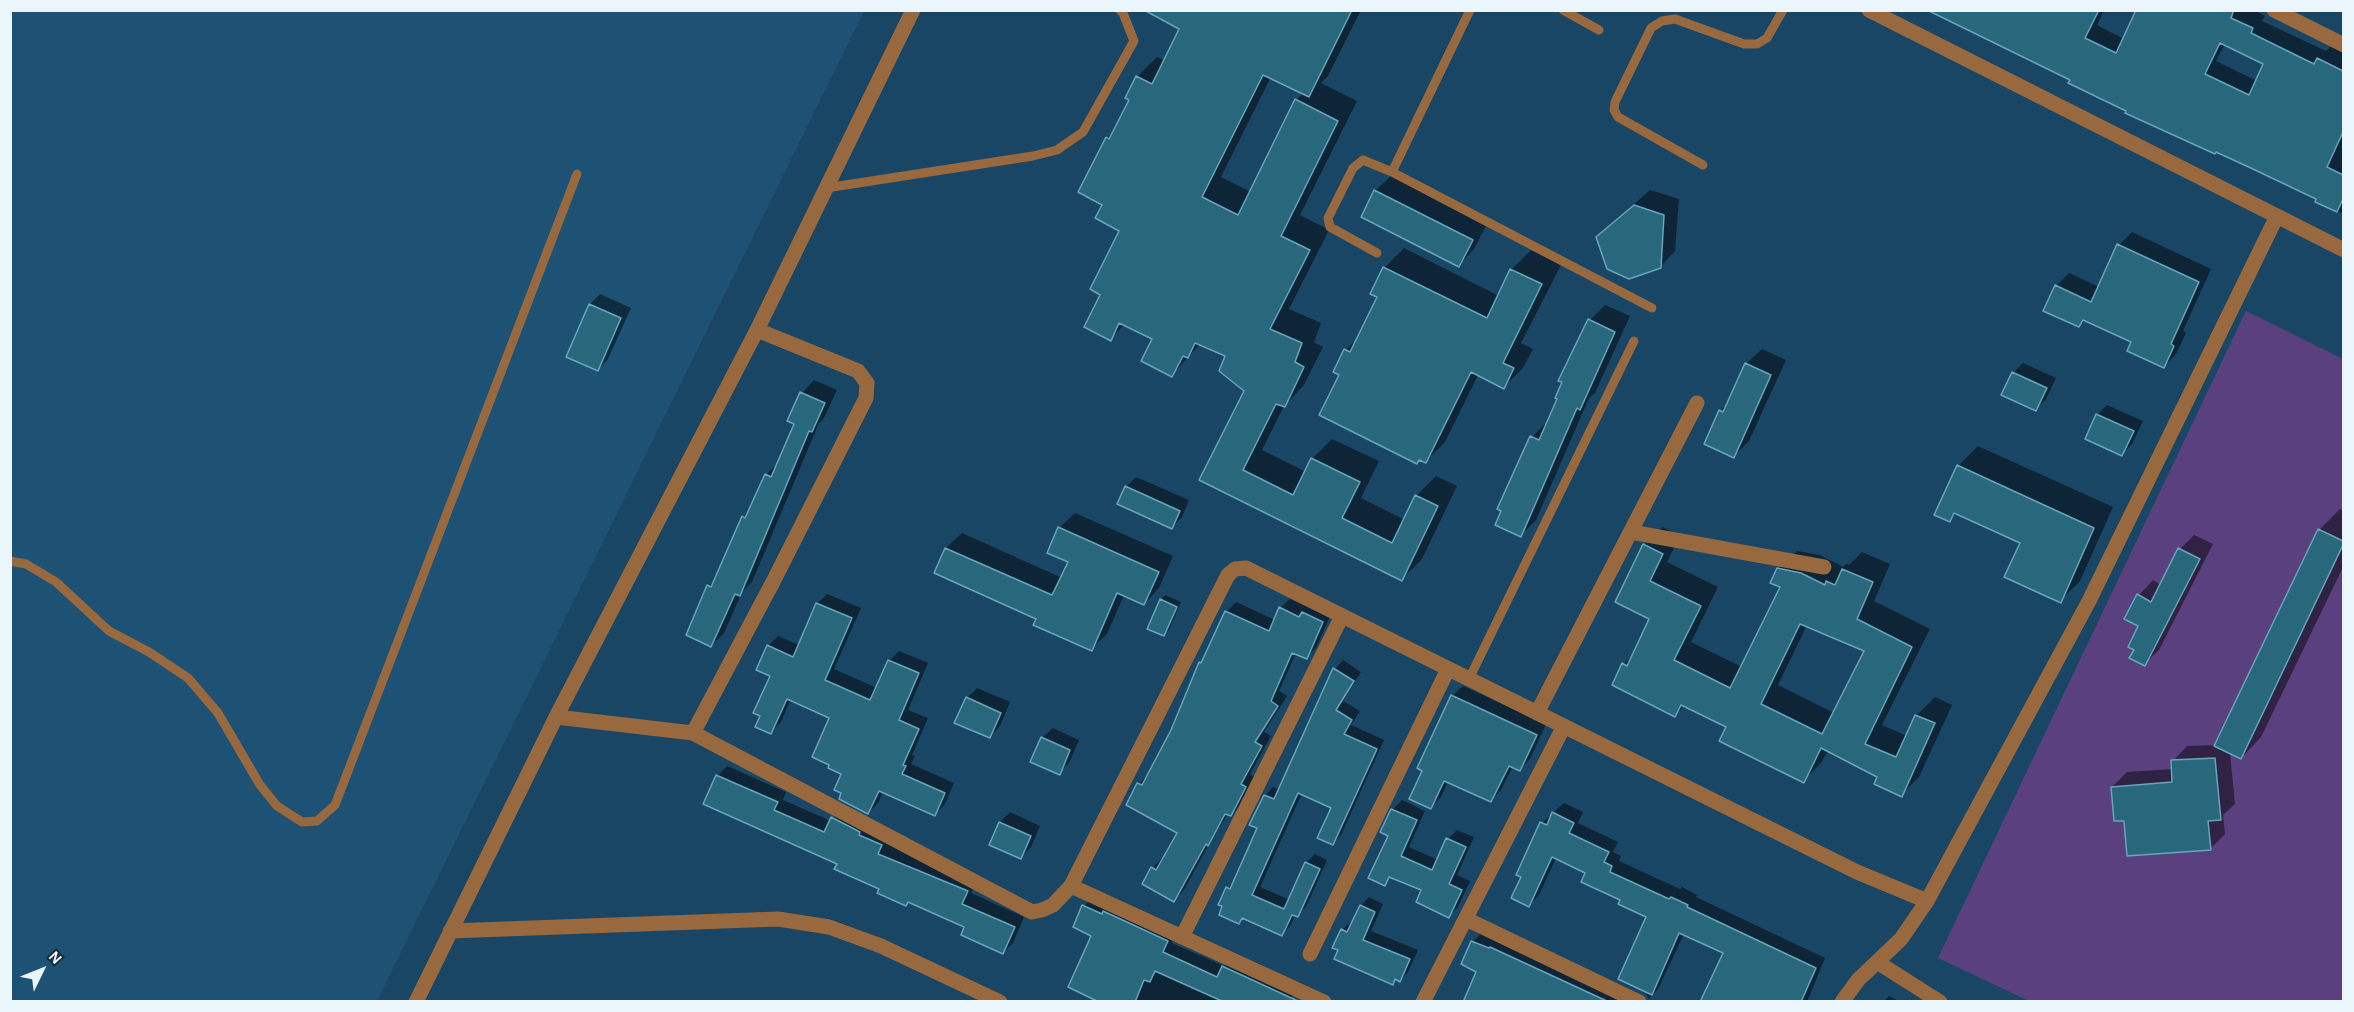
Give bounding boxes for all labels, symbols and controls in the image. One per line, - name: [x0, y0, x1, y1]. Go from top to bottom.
- north arrow: [12, 940, 72, 1000]
- text: N: [46, 948, 65, 967]

